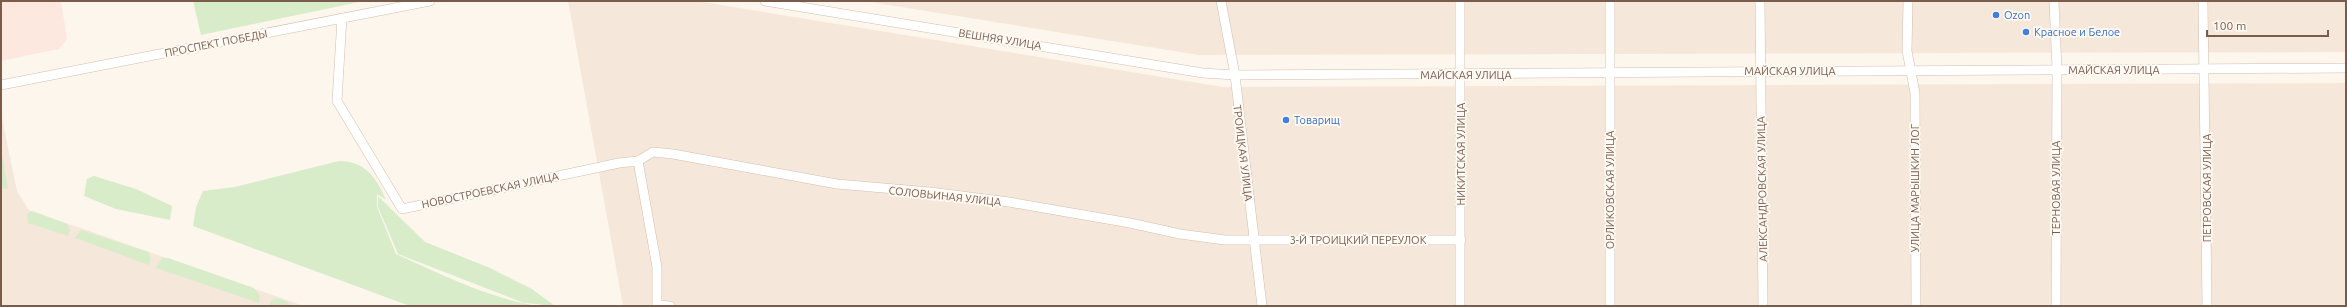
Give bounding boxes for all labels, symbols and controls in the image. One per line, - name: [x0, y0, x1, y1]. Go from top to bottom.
- place label: Ozon: [2004, 9, 2030, 21]
- marker: Ozon: [1991, 10, 2001, 20]
- scale bar: [2207, 12, 2328, 38]
- text: 100 m: [2213, 19, 2246, 32]
- place label: Красное и Белое: [2034, 26, 2120, 38]
- street label: ПРОСПЕКТ ПОБЕДЫ: [163, 27, 269, 59]
- street label: ВЕШНЯЯ УЛИЦА: [958, 27, 1043, 52]
- marker: Красное и Белое: [2021, 27, 2031, 37]
- street label: МАЙСКАЯ УЛИЦА: [2068, 64, 2160, 76]
- street label: МАЙСКАЯ УЛИЦА: [1744, 65, 1836, 77]
- street label: МАЙСКАЯ УЛИЦА: [1420, 69, 1512, 81]
- street label: НИКИТСКАЯ УЛИЦА: [1455, 102, 1467, 205]
- street label: ТРОИЦКАЯ УЛИЦА: [1231, 104, 1255, 203]
- place label: Товарищ: [1294, 114, 1340, 126]
- marker: Товарищ: [1281, 115, 1291, 125]
- street label: АЛЕКСАНДРОВСКАЯ УЛИЦА: [1755, 115, 1769, 262]
- street label: УЛИЦА МАРЫШКИН ЛОГ: [1909, 123, 1921, 252]
- street label: ОРЛИКОВСКАЯ УЛИЦА: [1604, 130, 1616, 249]
- street label: ПЕТРОВСКАЯ УЛИЦА: [2201, 133, 2213, 242]
- street label: ТЕРНОВАЯ УЛИЦА: [2050, 140, 2062, 235]
- street label: НОВОСТРОЕВСКАЯ УЛИЦА: [420, 169, 560, 210]
- street label: СОЛОВЬИНАЯ УЛИЦА: [888, 184, 1003, 208]
- street label: 3-Й ТРОИЦКИЙ ПЕРЕУЛОК: [1290, 234, 1427, 246]

